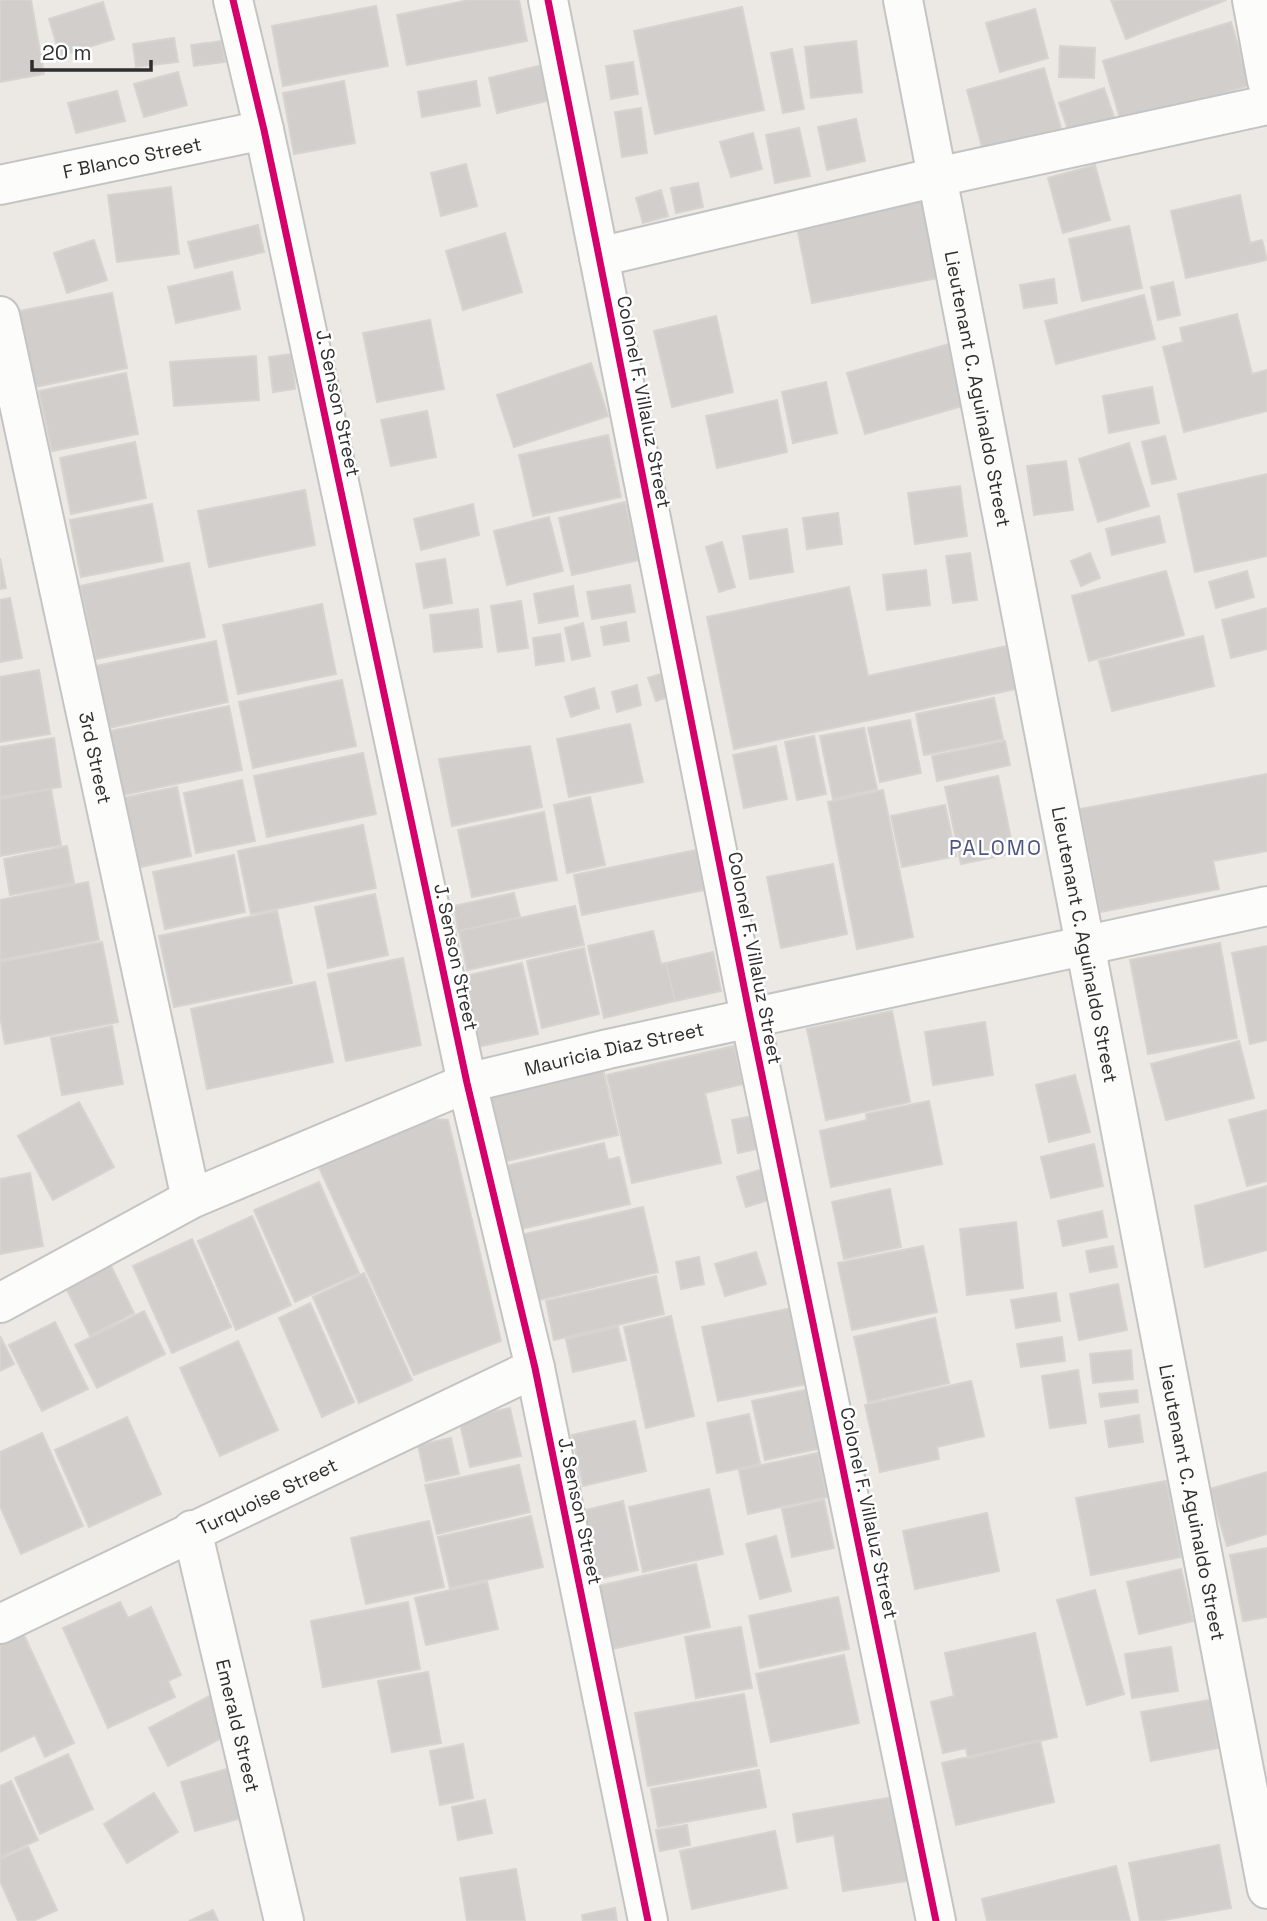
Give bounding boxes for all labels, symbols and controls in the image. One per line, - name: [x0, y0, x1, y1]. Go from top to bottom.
- scale bar: [32, 28, 150, 72]
- text: 20 m: [42, 39, 92, 66]
- street label: F Blanco Street: [61, 131, 204, 184]
- street label: Lieutenant C. Aguinaldo Street: [939, 249, 1017, 529]
- street label: Colonel F. Villaluz Street: [611, 294, 677, 510]
- street label: J. Senson Street: [310, 327, 366, 479]
- street label: 3rd Street: [73, 709, 118, 806]
- street label: Lieutenant C. Aguinaldo Street: [1046, 804, 1124, 1085]
- district label: PALOMO: [949, 834, 1043, 861]
- street label: Colonel F. Villaluz Street: [722, 850, 788, 1066]
- street label: J. Senson Street: [428, 881, 484, 1033]
- street label: Mauricia Diaz Street: [522, 1016, 706, 1081]
- street label: Lieutenant C. Aguinaldo Street: [1154, 1362, 1231, 1643]
- street label: Colonel F. Villaluz Street: [834, 1405, 904, 1621]
- street label: J. Senson Street: [552, 1435, 608, 1587]
- street label: Turquoise Street: [193, 1452, 341, 1540]
- street label: Emerald Street: [210, 1657, 266, 1795]

